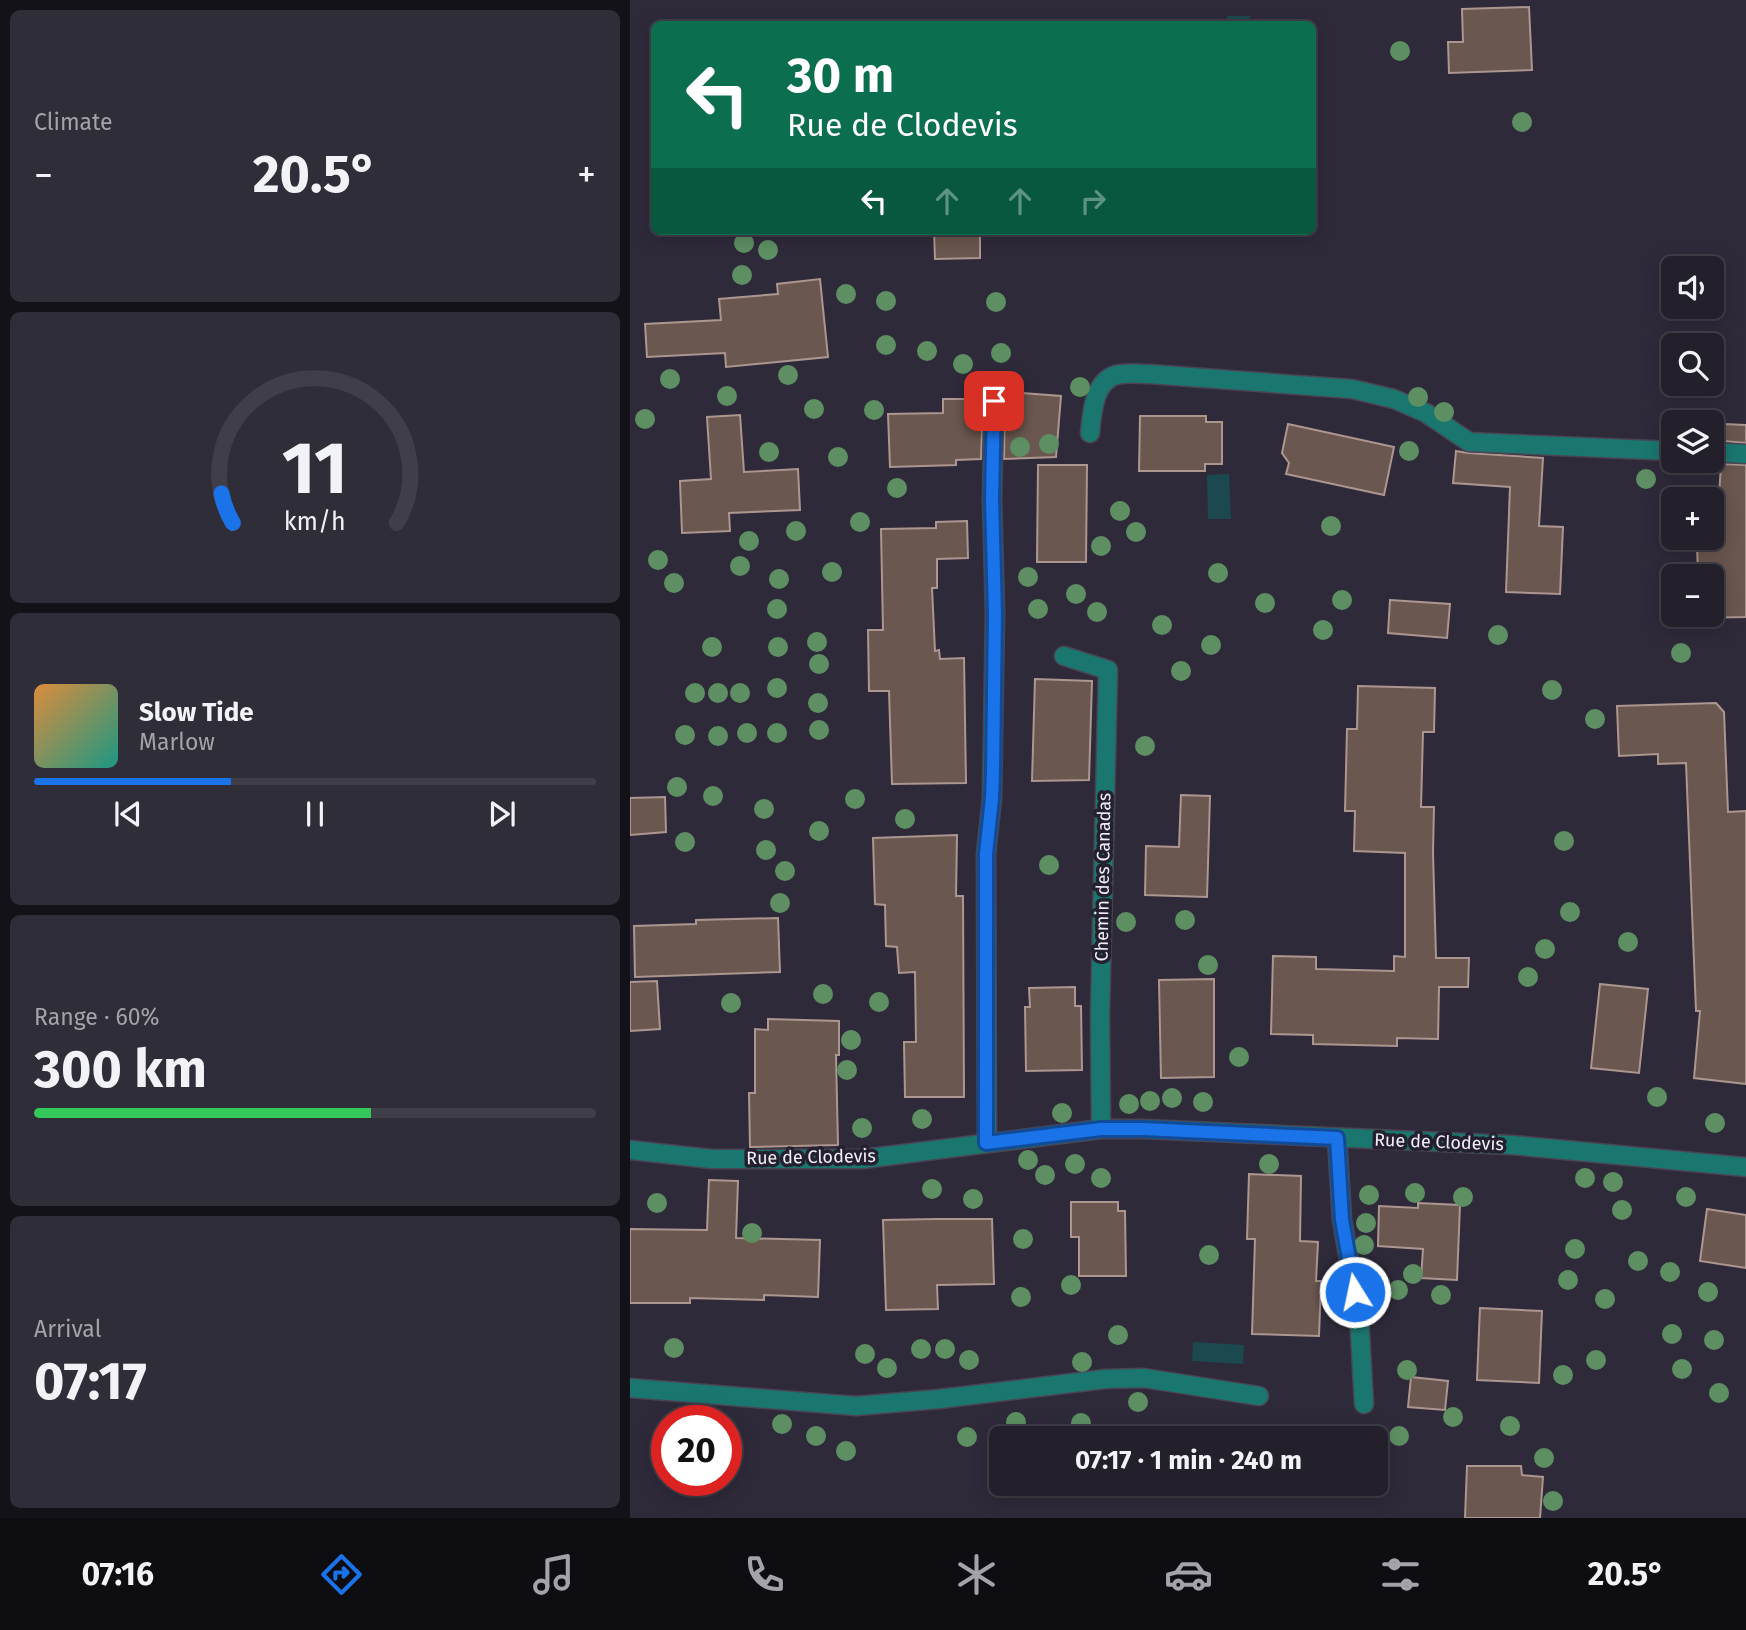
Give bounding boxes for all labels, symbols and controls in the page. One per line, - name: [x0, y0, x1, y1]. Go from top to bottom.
- text: 30 m: [787, 46, 894, 105]
- icon: left: [672, 49, 763, 140]
- text: Rue de Clodevis: [787, 106, 1018, 144]
- text: Climate: [34, 108, 113, 136]
- text: 20.5°: [253, 143, 377, 206]
- text: −: [34, 152, 53, 198]
- text: +: [577, 152, 596, 198]
- icon: left: [855, 182, 893, 220]
- icon: ahead: [928, 182, 966, 220]
- icon: ahead: [1001, 182, 1039, 220]
- icon: right: [1074, 182, 1112, 220]
- map controls: [1661, 256, 1724, 627]
- button: sound: [1661, 256, 1724, 319]
- button: search: [1661, 333, 1724, 396]
- pin: [964, 371, 1024, 431]
- icon: arrive: [975, 382, 1013, 420]
- button: layers: [1661, 410, 1724, 473]
- text: 11: [282, 426, 348, 513]
- button: +: [1661, 487, 1724, 550]
- text: km/h: [284, 507, 346, 537]
- button: −: [1661, 564, 1724, 627]
- text: Slow Tide: [139, 697, 254, 728]
- text: Marlow: [139, 728, 215, 756]
- street label: Chemin des Canadas: [1091, 792, 1115, 962]
- icon: previous: [109, 795, 147, 833]
- icon: pause: [296, 795, 334, 833]
- icon: next: [483, 795, 521, 833]
- text: Range · 60%: [34, 1003, 160, 1031]
- text: 300 km: [34, 1038, 207, 1101]
- street label: Rue de Clodevis: [1374, 1129, 1504, 1155]
- street label: Rue de Clodevis: [746, 1145, 876, 1169]
- position arrow: [1318, 1255, 1392, 1329]
- text: Arrival: [34, 1315, 101, 1343]
- text: 07:17: [34, 1350, 147, 1413]
- speed limit sign: 20: [651, 1405, 742, 1496]
- text: 07:17 · 1 min · 240 m: [1075, 1445, 1302, 1476]
- icon: directions: [317, 1550, 366, 1599]
- icon: music: [529, 1550, 578, 1599]
- icon: phone: [740, 1550, 789, 1599]
- icon: climate: [952, 1550, 1001, 1599]
- icon: car: [1164, 1550, 1213, 1599]
- icon: filters: [1376, 1550, 1425, 1599]
- text: 07:16: [81, 1555, 154, 1593]
- text: 20.5°: [1588, 1555, 1665, 1593]

